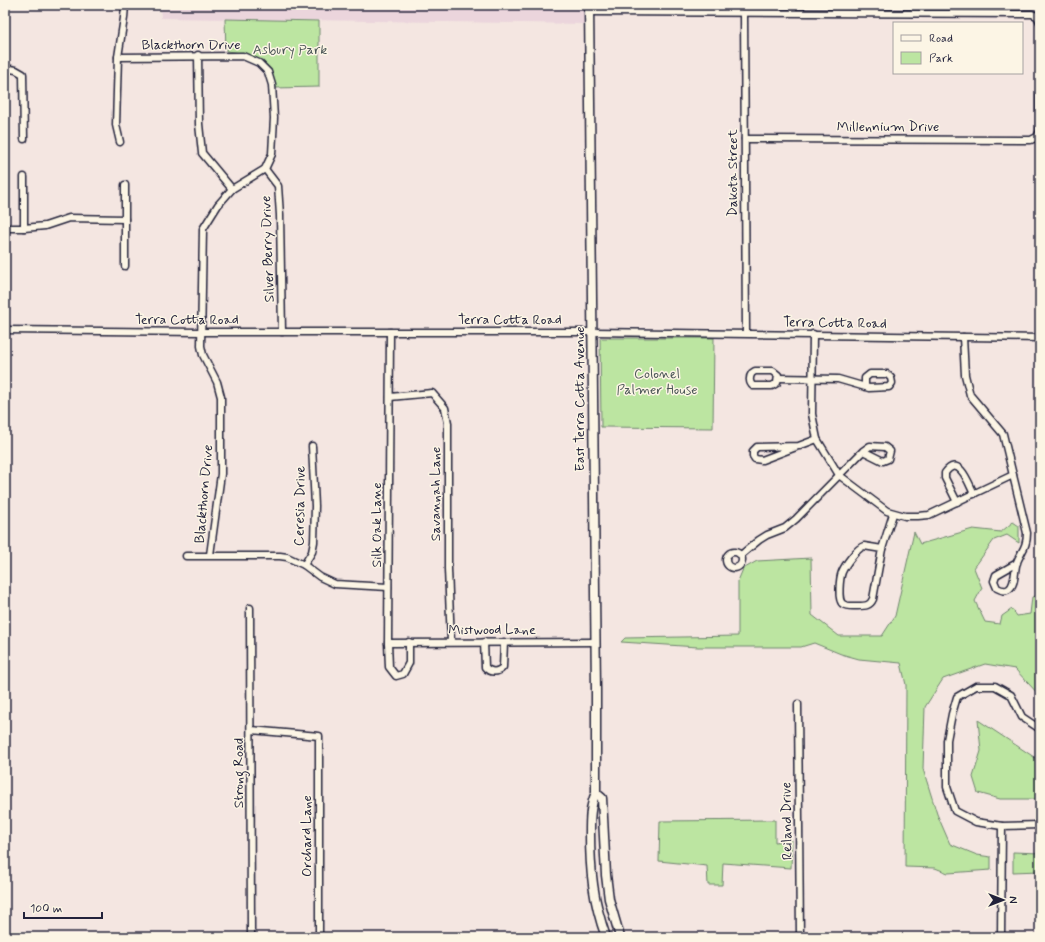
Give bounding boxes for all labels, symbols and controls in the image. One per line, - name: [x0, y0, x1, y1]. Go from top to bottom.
- legend: [893, 22, 1023, 74]
- text: Road: [929, 31, 953, 47]
- street label: Blackthorn Drive: [142, 36, 240, 54]
- park label: Asbury Park: [253, 41, 327, 59]
- text: Park: [929, 51, 953, 67]
- street label: Millennium Drive: [837, 118, 939, 136]
- street label: Dakota Street: [724, 128, 742, 217]
- street label: Silver Berry Drive: [257, 195, 279, 303]
- street label: Terra Cotta Road: [135, 311, 239, 329]
- street label: Terra Cotta Road: [458, 311, 562, 329]
- street label: Terra Cotta Road: [783, 313, 887, 333]
- street label: East Terra Cotta Avenue: [571, 326, 589, 472]
- park label: Colonel Palmer House: [616, 365, 698, 399]
- street label: Blackthorn Drive: [191, 444, 217, 544]
- street label: Savannah Lane: [427, 447, 445, 541]
- street label: Ceresia Drive: [290, 465, 310, 546]
- street label: Silk Oak Lane: [368, 482, 386, 568]
- street label: Mistwood Lane: [448, 621, 536, 639]
- street label: Strong Road: [230, 738, 250, 808]
- street label: Reiland Drive: [777, 782, 797, 860]
- street label: Orchard Lane: [298, 795, 316, 877]
- north arrow: [983, 880, 1023, 920]
- scale bar: [24, 894, 102, 920]
- text: N: [1005, 896, 1019, 904]
- text: 100 m: [30, 901, 62, 917]

